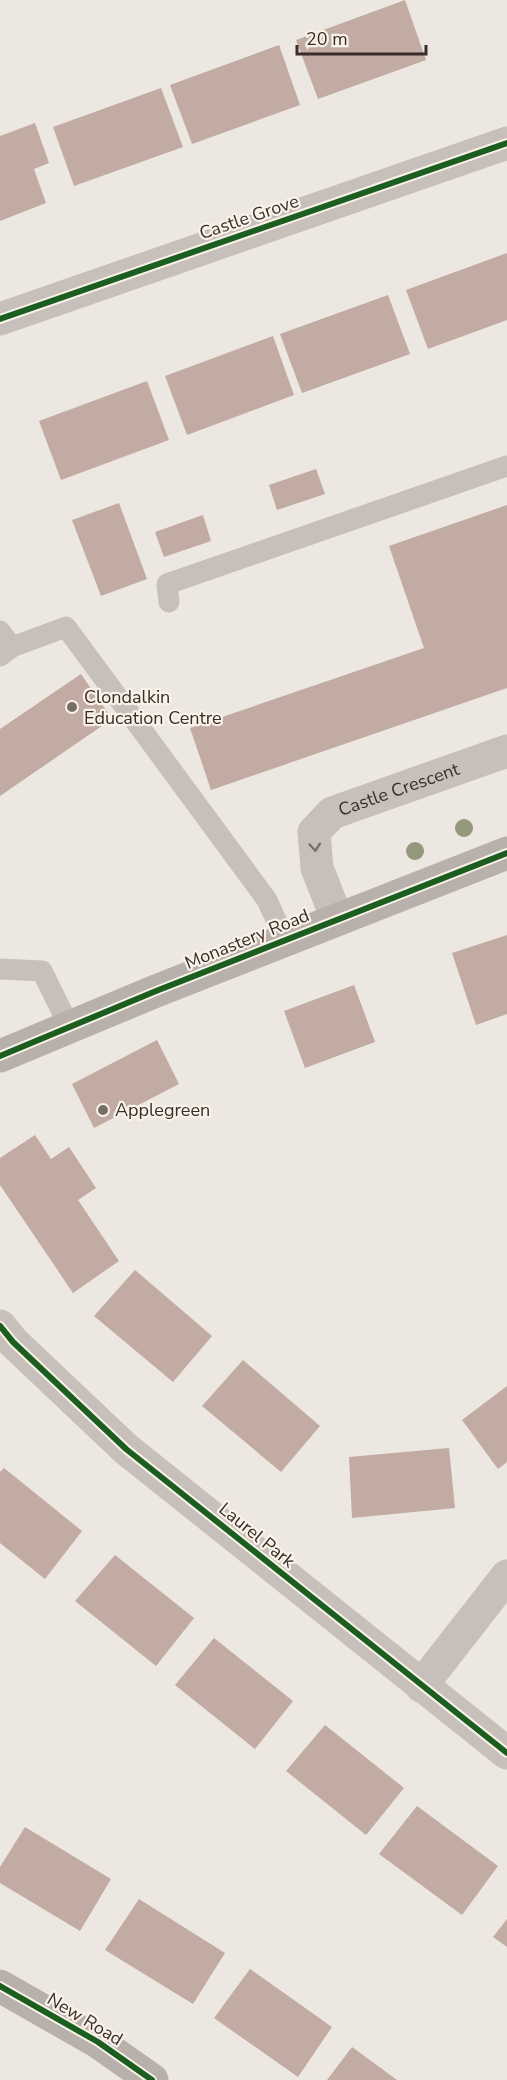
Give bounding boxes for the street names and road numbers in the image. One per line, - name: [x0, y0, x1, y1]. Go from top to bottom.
- street label: Castle Grove: [196, 189, 302, 245]
- street label: Castle Crescent: [335, 757, 463, 822]
- street label: Monastery Road: [181, 903, 313, 975]
- street label: Laurel Park: [214, 1497, 301, 1574]
- street label: New Road: [43, 1987, 127, 2051]

